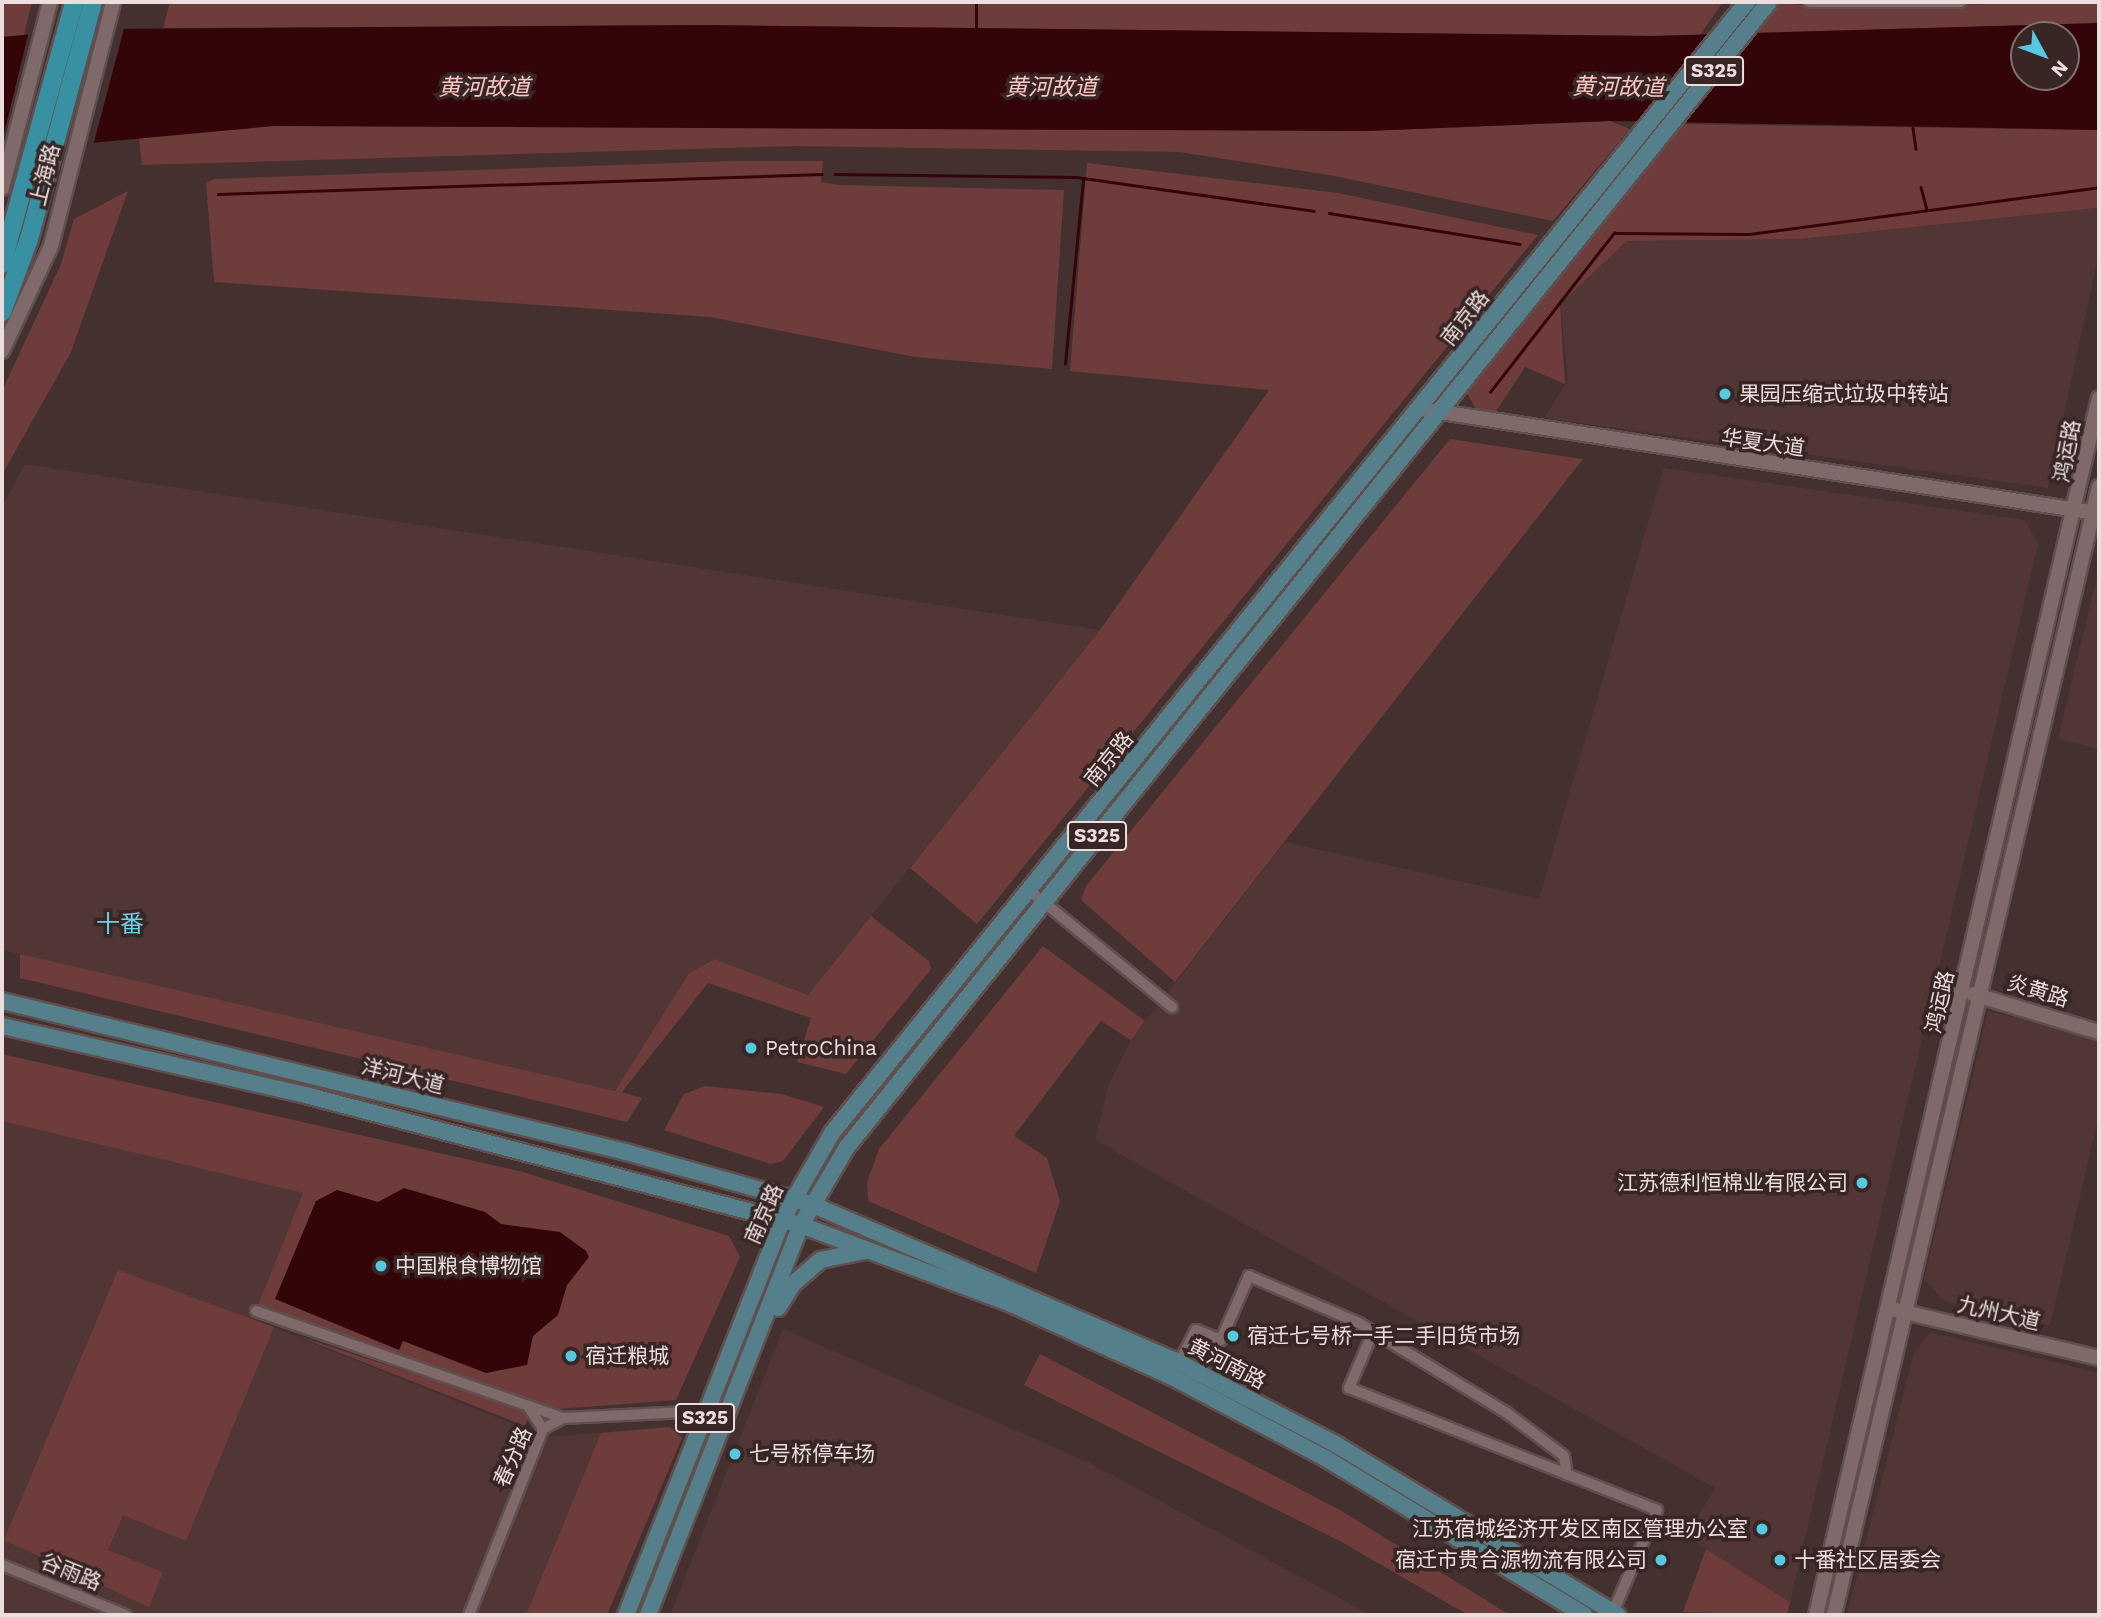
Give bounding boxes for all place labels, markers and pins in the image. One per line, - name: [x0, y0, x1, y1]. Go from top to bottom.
- place label: 果园压缩式垃圾中转站: [1739, 381, 1949, 407]
- marker: 果园压缩式垃圾中转站: [1717, 386, 1733, 402]
- place label: PetroChina: [765, 1035, 877, 1061]
- marker: PetroChina: [743, 1040, 759, 1056]
- place label: 江苏德利恒棉业有限公司: [1617, 1170, 1848, 1196]
- marker: 江苏德利恒棉业有限公司: [1854, 1175, 1870, 1191]
- place label: 中国粮食博物馆: [395, 1253, 542, 1279]
- marker: 中国粮食博物馆: [373, 1258, 389, 1274]
- place label: 宿迁七号桥一手二手旧货市场: [1247, 1323, 1520, 1349]
- marker: 宿迁七号桥一手二手旧货市场: [1225, 1328, 1241, 1344]
- place label: 宿迁粮城: [585, 1343, 669, 1369]
- marker: 宿迁粮城: [563, 1348, 579, 1364]
- place label: 七号桥停车场: [749, 1441, 875, 1467]
- marker: 七号桥停车场: [727, 1446, 743, 1462]
- place label: 江苏宿城经济开发区南区管理办公室: [1412, 1516, 1748, 1542]
- marker: 江苏宿城经济开发区南区管理办公室: [1754, 1521, 1770, 1537]
- place label: 宿迁市贵合源物流有限公司: [1395, 1547, 1647, 1573]
- place label: 十番社区居委会: [1794, 1547, 1941, 1573]
- marker: 宿迁市贵合源物流有限公司: [1653, 1552, 1669, 1568]
- marker: 十番社区居委会: [1772, 1552, 1788, 1568]

